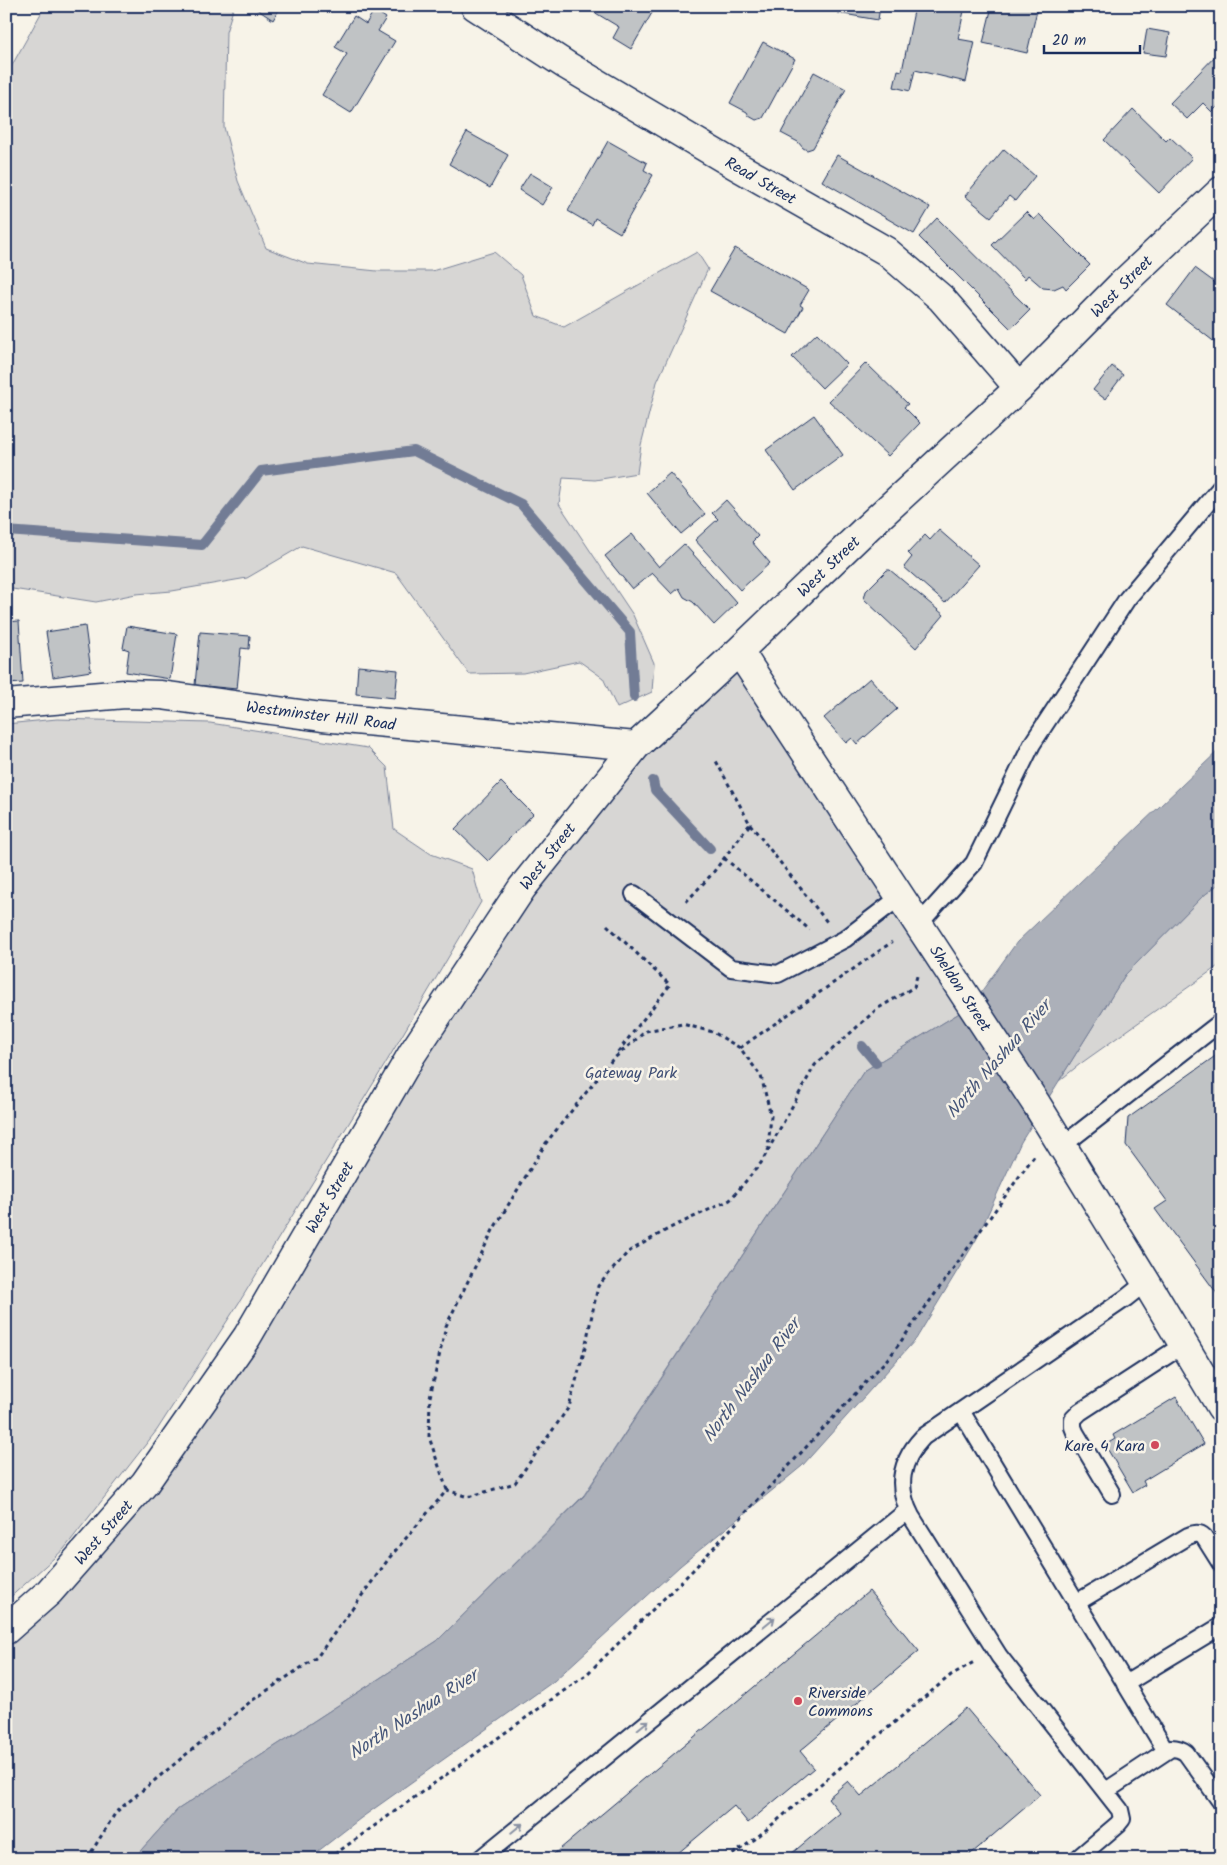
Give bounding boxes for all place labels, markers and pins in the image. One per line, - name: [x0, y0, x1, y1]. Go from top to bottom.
- place label: Kare 4 Kara: [1064, 1434, 1145, 1459]
- marker: Kare 4 Kara: [1149, 1439, 1161, 1451]
- place label: Riverside Commons: [808, 1681, 873, 1724]
- marker: Riverside Commons: [792, 1695, 804, 1707]

